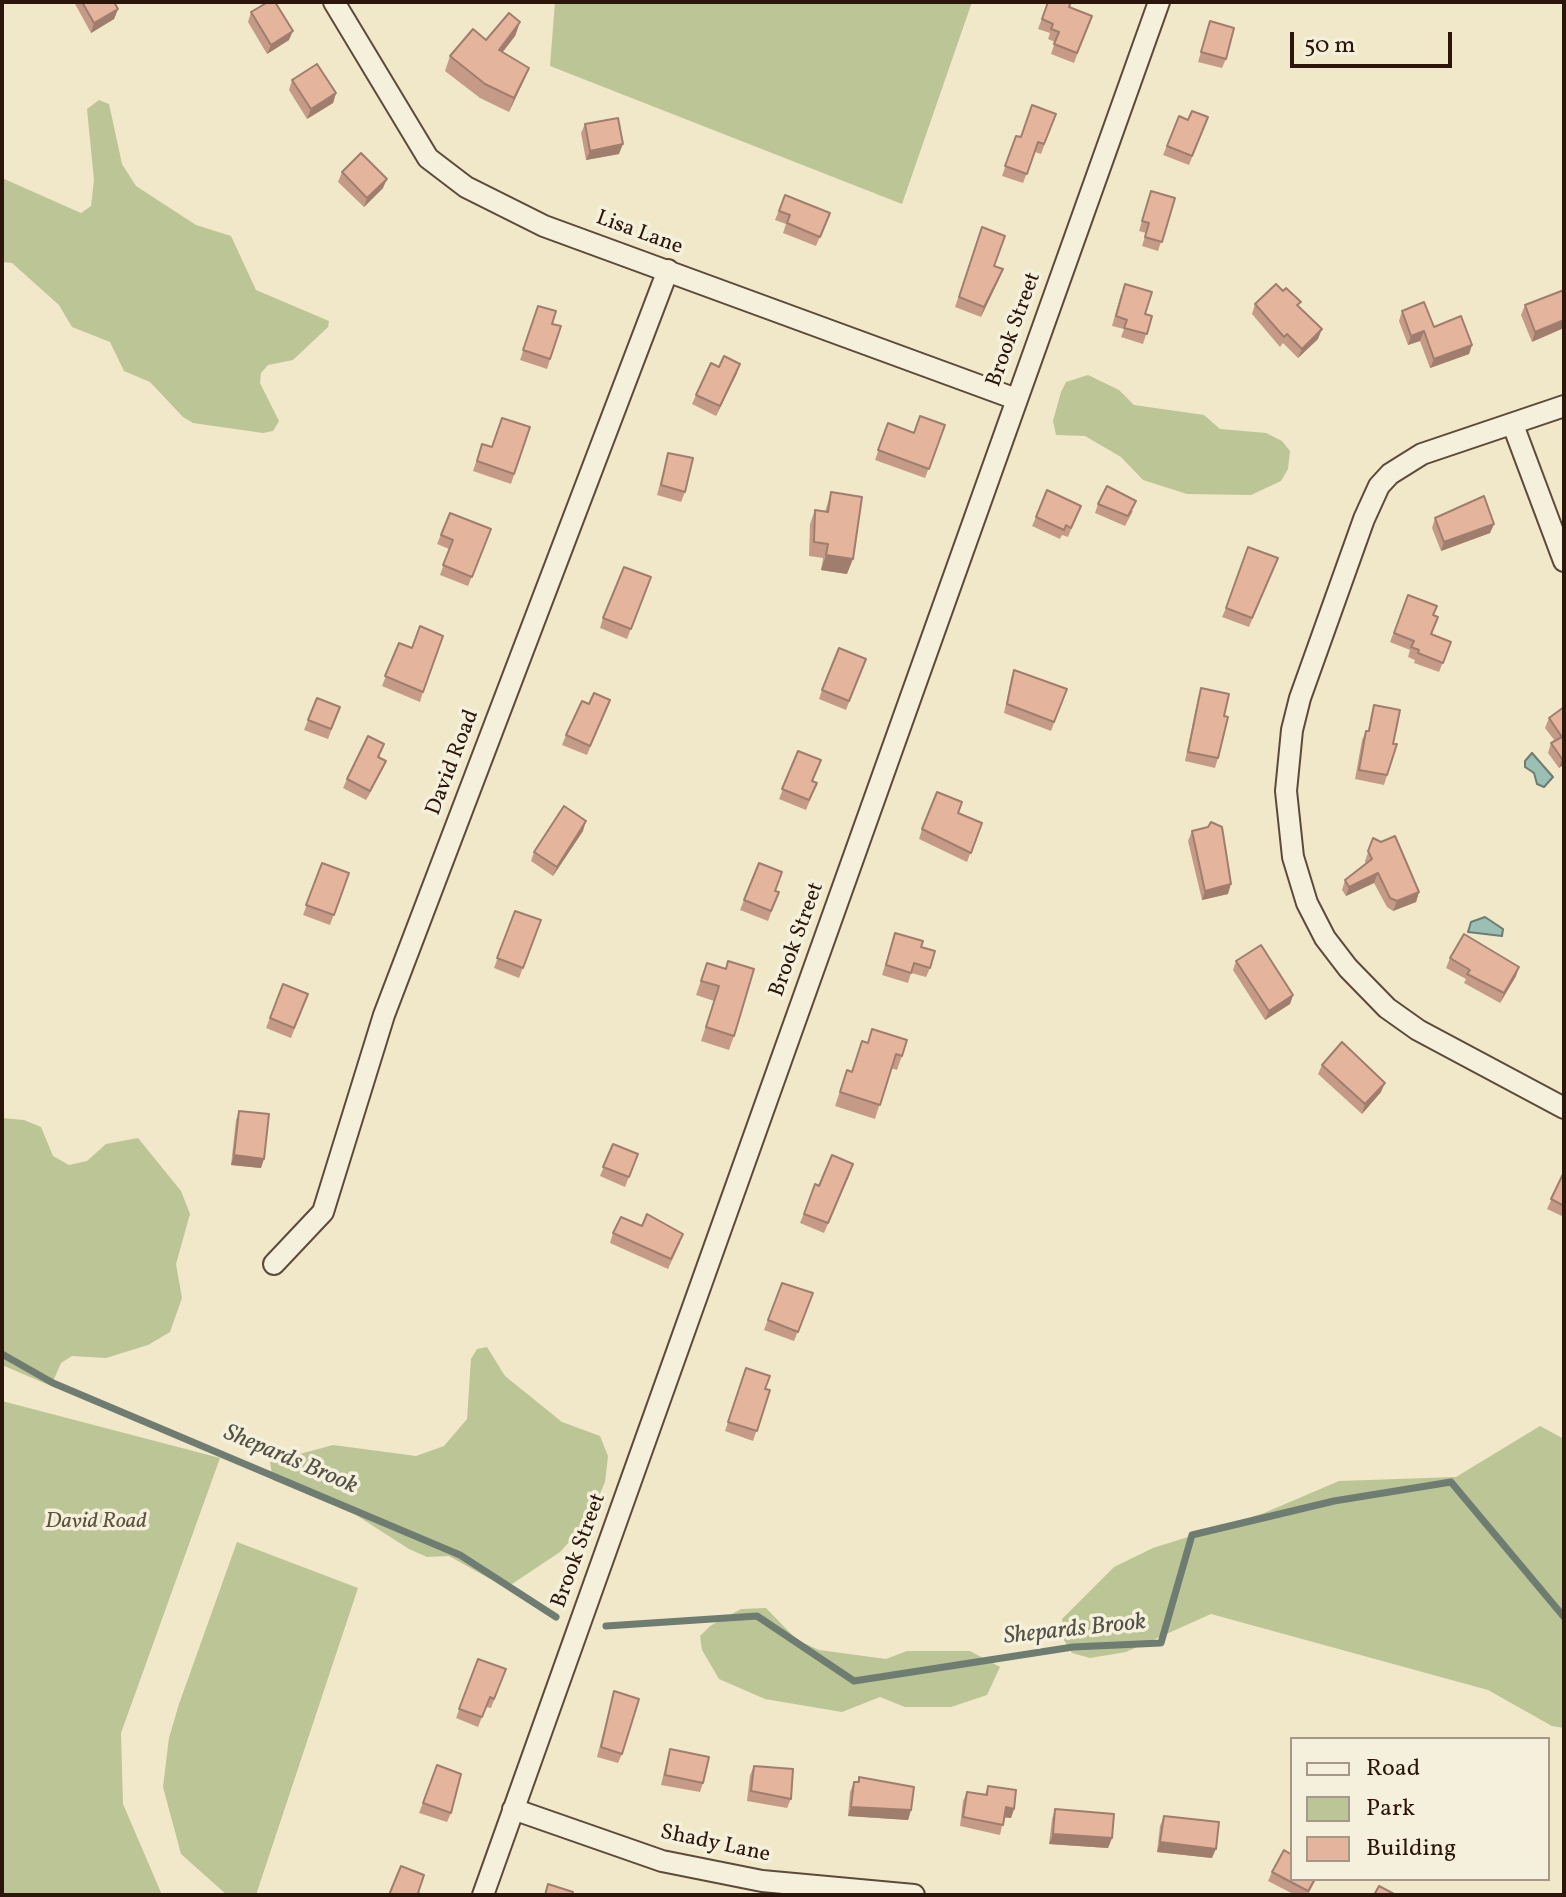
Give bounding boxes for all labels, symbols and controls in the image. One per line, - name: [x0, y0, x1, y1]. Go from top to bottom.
- scale bar: [1294, 16, 1456, 66]
- text: 50 m: [1304, 29, 1356, 63]
- street label: Lisa Lane: [592, 206, 686, 262]
- street label: Brook Street: [982, 269, 1048, 391]
- street label: David Road: [422, 706, 486, 820]
- street label: Brook Street: [765, 879, 831, 1001]
- water label: Shepards Brook: [219, 1420, 361, 1502]
- street label: Brook Street: [547, 1490, 613, 1612]
- park label: David Road: [45, 1510, 147, 1536]
- water label: Shepards Brook: [1002, 1609, 1148, 1653]
- legend: [1290, 1737, 1550, 1881]
- text: Road: [1366, 1752, 1420, 1786]
- text: Park: [1366, 1792, 1415, 1826]
- street label: Shady Lane: [658, 1820, 772, 1870]
- text: Building: [1366, 1832, 1456, 1866]

